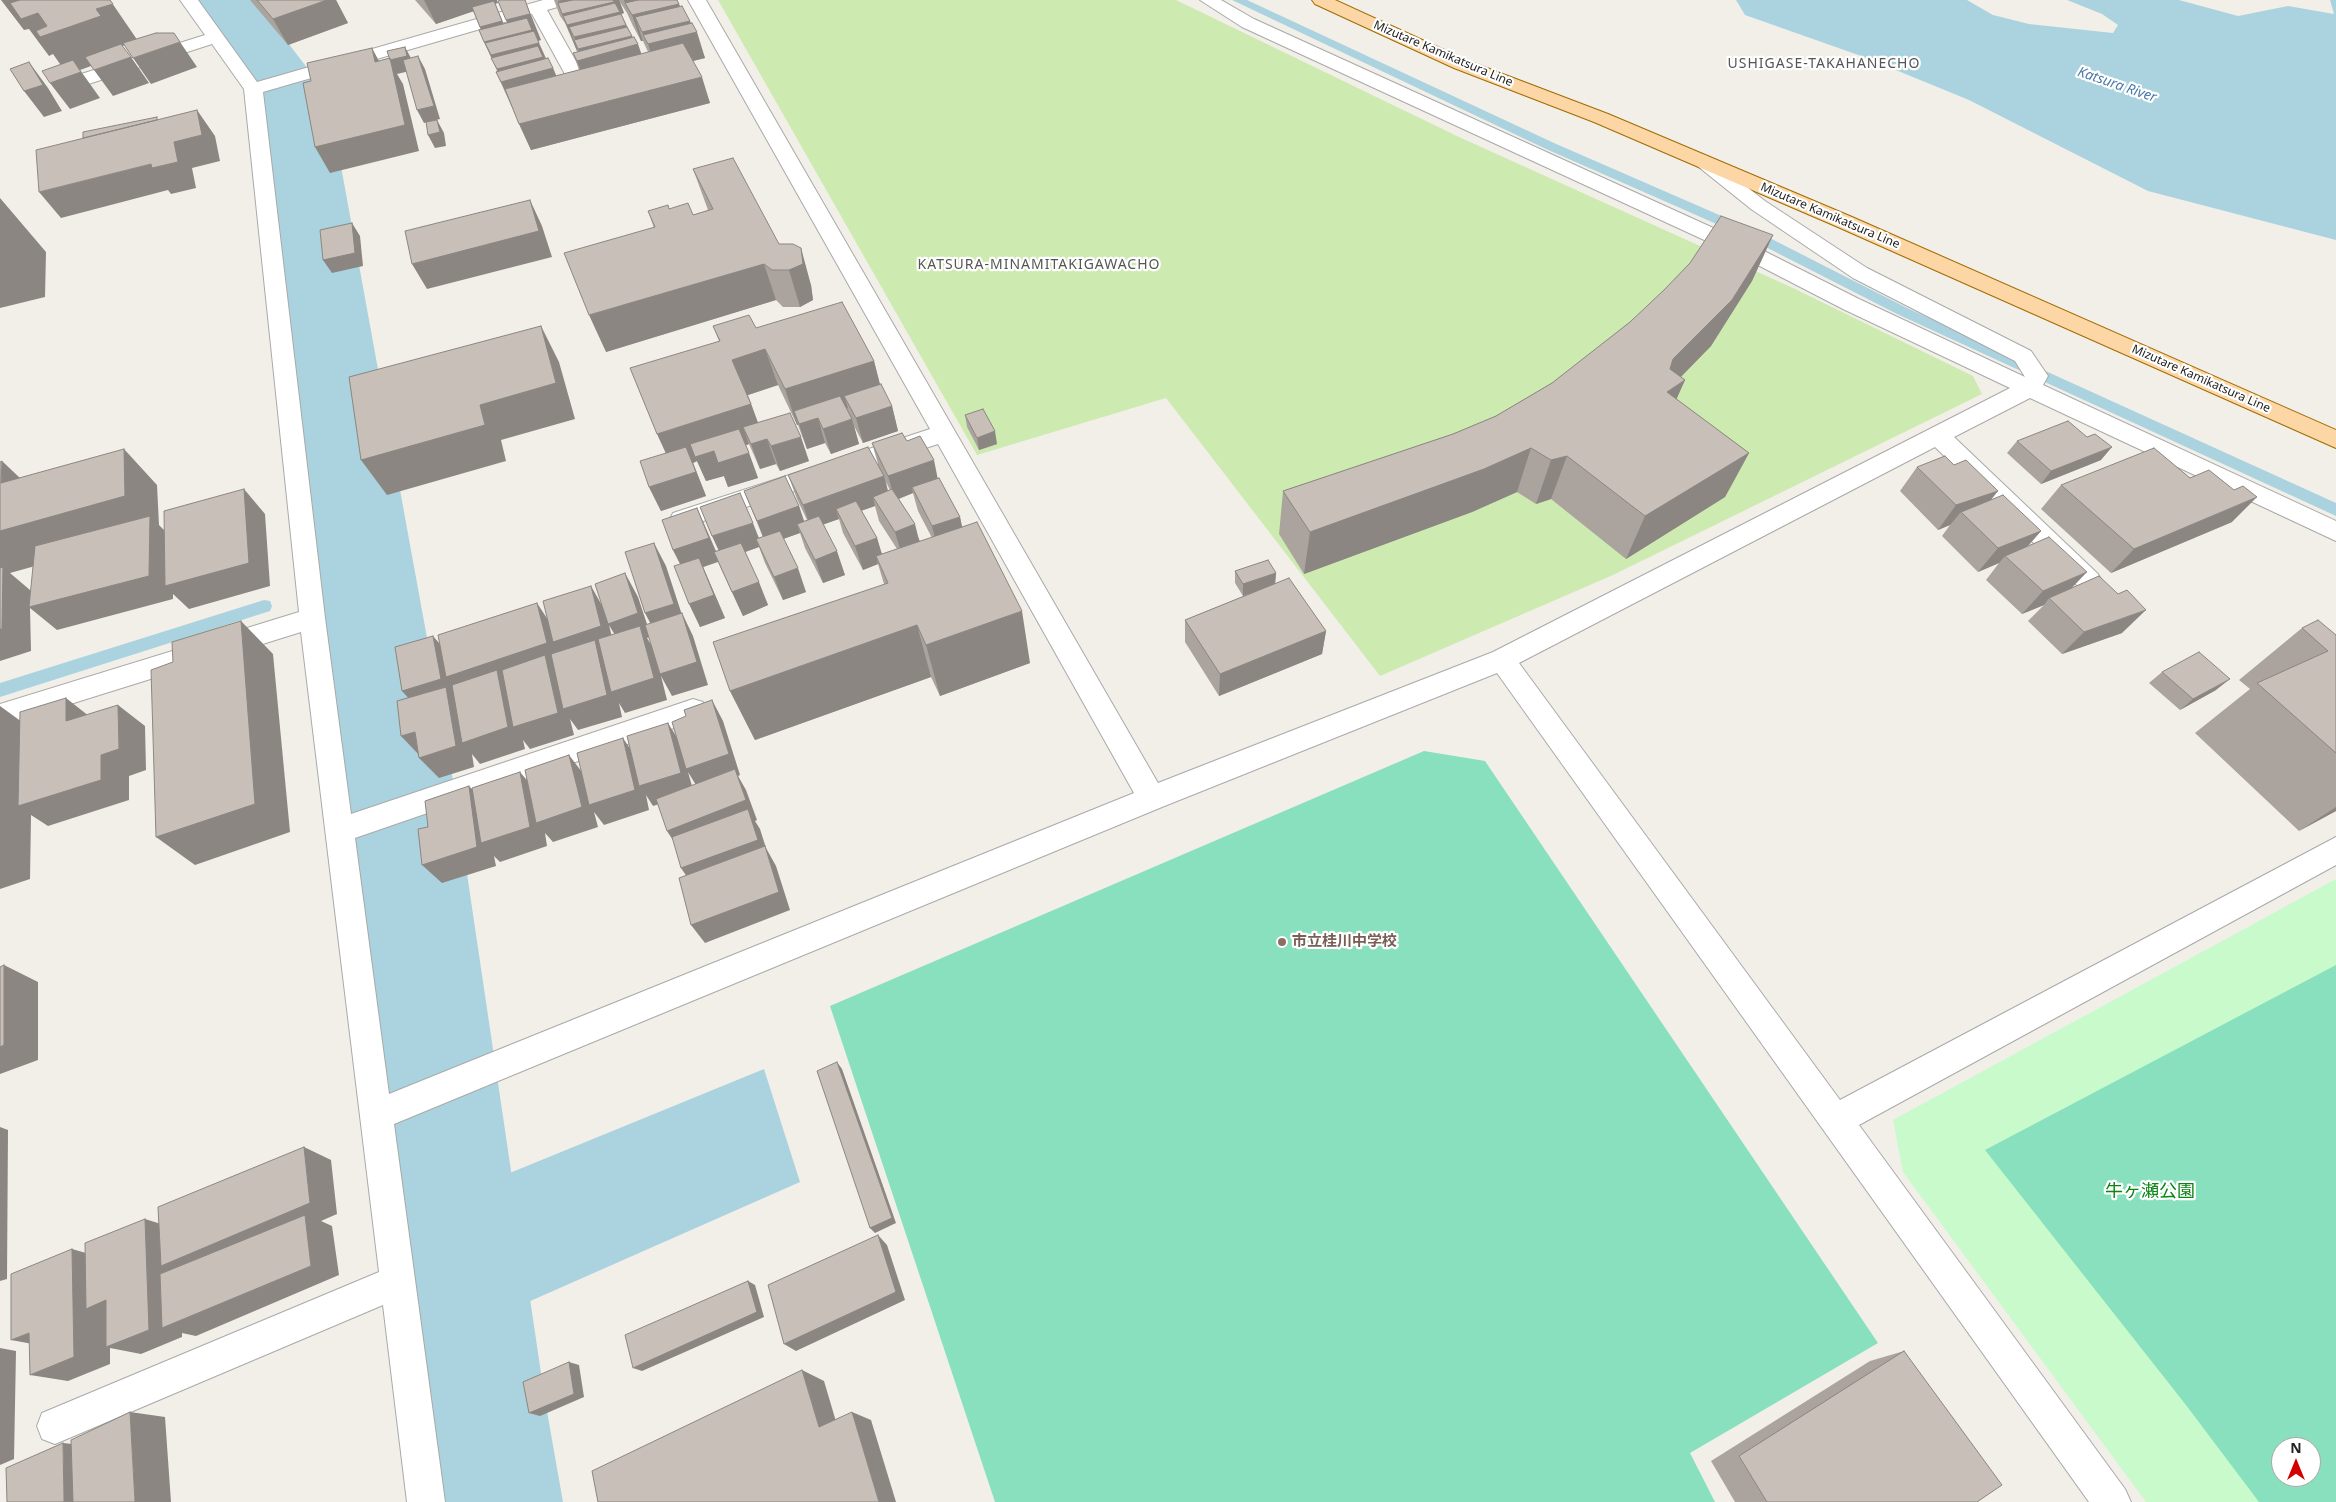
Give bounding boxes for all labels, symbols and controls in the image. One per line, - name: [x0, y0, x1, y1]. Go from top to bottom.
- street label: Mizutare Kamikatsura Line: [1371, 18, 1515, 90]
- district label: USHIGASE-TAKAHANECHO: [1725, 56, 1923, 72]
- water label: Katsura River: [2075, 64, 2159, 106]
- street label: Mizutare Kamikatsura Line: [1758, 180, 1902, 252]
- district label: KATSURA-MINAMITAKIGAWACHO: [914, 257, 1164, 273]
- street label: Mizutare Kamikatsura Line: [2130, 342, 2272, 416]
- place label: 市立桂川中学校: [1292, 933, 1397, 951]
- marker: 市立桂川中学校: [1276, 936, 1288, 948]
- park label: 牛ヶ瀬公園: [2105, 1181, 2195, 1203]
- north arrow: [2271, 1437, 2321, 1487]
- text: N: [2290, 1438, 2302, 1457]

